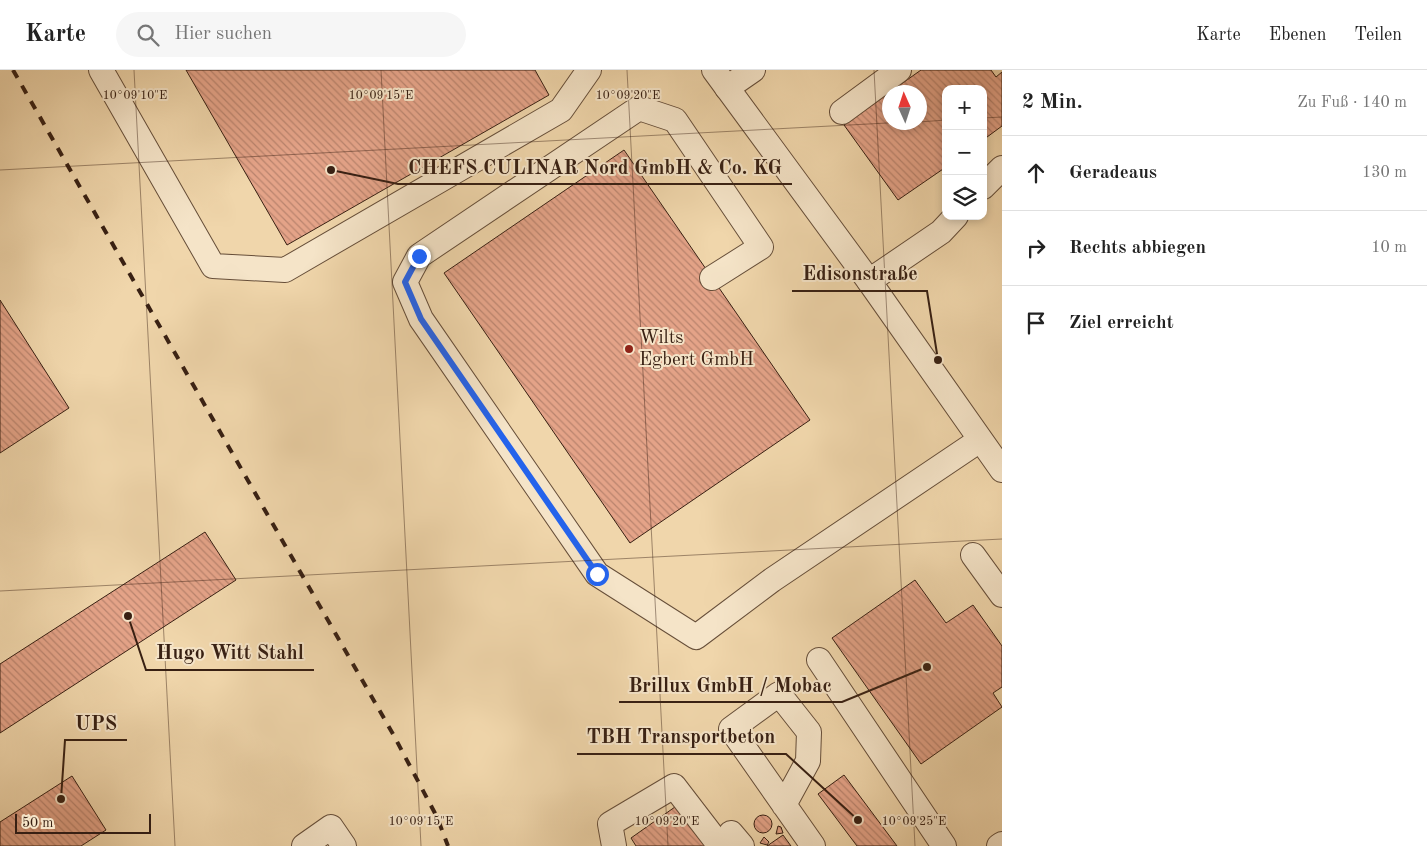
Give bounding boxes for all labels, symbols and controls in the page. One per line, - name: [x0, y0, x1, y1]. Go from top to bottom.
- search box: [116, 12, 466, 57]
- icon: search: [134, 21, 162, 49]
- text: Karte: [25, 23, 86, 47]
- text: Hier suchen: [174, 25, 272, 44]
- text: Karte: [1196, 26, 1241, 44]
- text: Ebenen: [1269, 26, 1326, 44]
- text: Teilen: [1354, 26, 1402, 44]
- north arrow: [882, 85, 927, 130]
- map controls: [942, 85, 987, 220]
- button: +: [942, 85, 987, 130]
- text: 10°09'15"E: [349, 89, 413, 102]
- text: 10°09'10"E: [103, 90, 167, 102]
- text: 10°09'20"E: [596, 90, 660, 102]
- text: 2 Min.: [1022, 92, 1083, 113]
- text: Zu Fuß · 140 m: [1297, 95, 1407, 111]
- button: −: [942, 130, 987, 175]
- callout: CHEFS CULINAR Nord GmbH & Co. KG: [398, 149, 792, 184]
- text: CHEFS CULINAR Nord GmbH & Co. KG: [408, 159, 782, 179]
- icon: ahead: [1022, 159, 1050, 187]
- text: Geradeaus: [1069, 164, 1157, 183]
- text: 130 m: [1362, 165, 1407, 181]
- button: layers: [942, 175, 987, 220]
- icon: right: [1022, 234, 1050, 262]
- text: Rechts abbiegen: [1069, 239, 1206, 258]
- text: 10 m: [1371, 240, 1407, 256]
- route end: [408, 245, 431, 268]
- callout: Edisonstraße: [792, 256, 927, 291]
- text: Edisonstraße: [802, 265, 918, 285]
- icon: arrive: [1022, 309, 1050, 337]
- text: Ziel erreicht: [1069, 314, 1174, 333]
- place label: Wilts Egbert GmbH: [639, 329, 754, 370]
- marker: Wilts Egbert GmbH: [623, 343, 635, 355]
- route start: [586, 563, 609, 586]
- callout: Hugo Witt Stahl: [146, 635, 314, 670]
- text: Hugo Witt Stahl: [156, 644, 304, 664]
- callout: Brillux GmbH / Mobac: [619, 667, 842, 702]
- text: Brillux GmbH / Mobac: [628, 677, 832, 697]
- callout: UPS: [65, 705, 127, 740]
- text: UPS: [75, 715, 117, 735]
- callout: TBH Transportbeton: [577, 719, 786, 754]
- text: TBH Transportbeton: [587, 728, 775, 748]
- scale bar: [15, 811, 151, 834]
- text: 10°09'15"E: [389, 815, 453, 828]
- text: 10°09'25"E: [882, 815, 946, 828]
- text: 50 m: [22, 816, 53, 830]
- text: 10°09'20"E: [635, 816, 699, 828]

